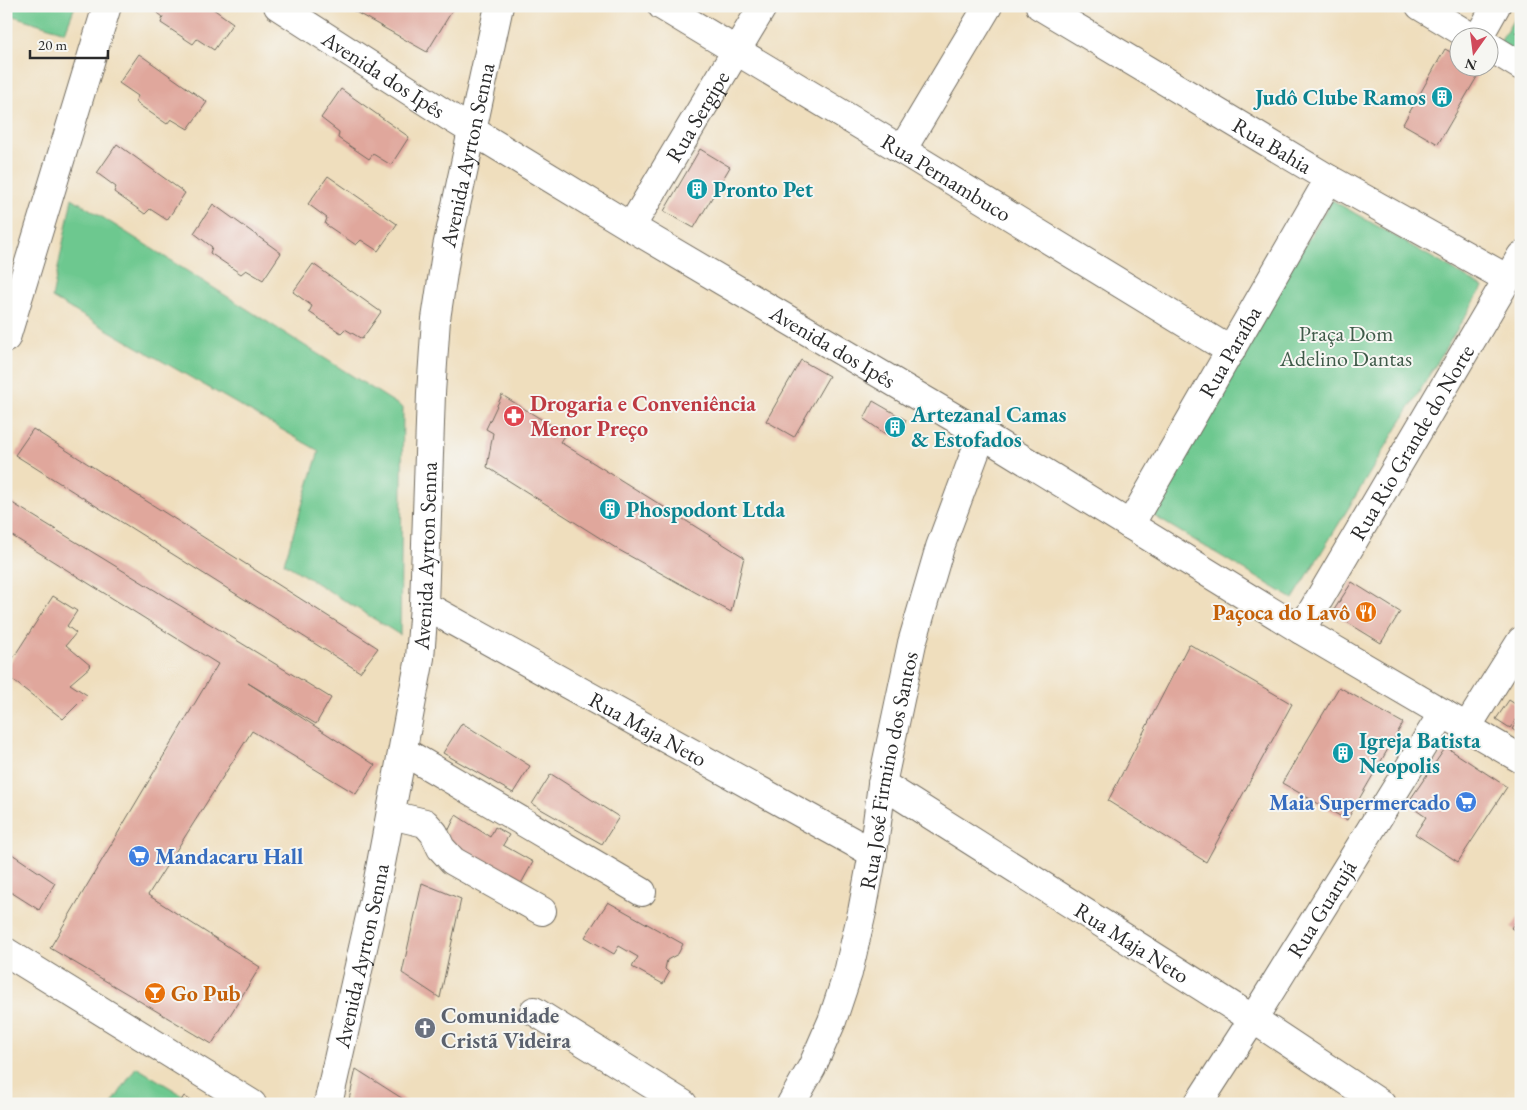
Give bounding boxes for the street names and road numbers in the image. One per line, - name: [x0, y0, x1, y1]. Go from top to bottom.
- street label: Avenida dos Ipês: [316, 23, 451, 125]
- street label: Avenida Ayrton Senna: [433, 60, 501, 251]
- street label: Rua Sergipe: [659, 65, 736, 167]
- street label: Rua Bahia: [1227, 110, 1318, 180]
- street label: Rua Pernambuco: [876, 126, 1017, 228]
- street label: Avenida dos Ipês: [764, 297, 901, 394]
- street label: Rua Paraíba: [1192, 300, 1268, 403]
- street label: Rua Rio Grande do Norte: [1343, 339, 1481, 545]
- street label: Avenida Ayrton Senna: [406, 461, 443, 652]
- street label: Rua José Firmino dos Santos: [852, 649, 924, 892]
- street label: Rua Maja Neto: [584, 685, 712, 773]
- street label: Rua Guarujá: [1280, 854, 1363, 963]
- street label: Avenida Ayrton Senna: [326, 861, 395, 1052]
- street label: Rua Maja Neto: [1069, 895, 1195, 990]

